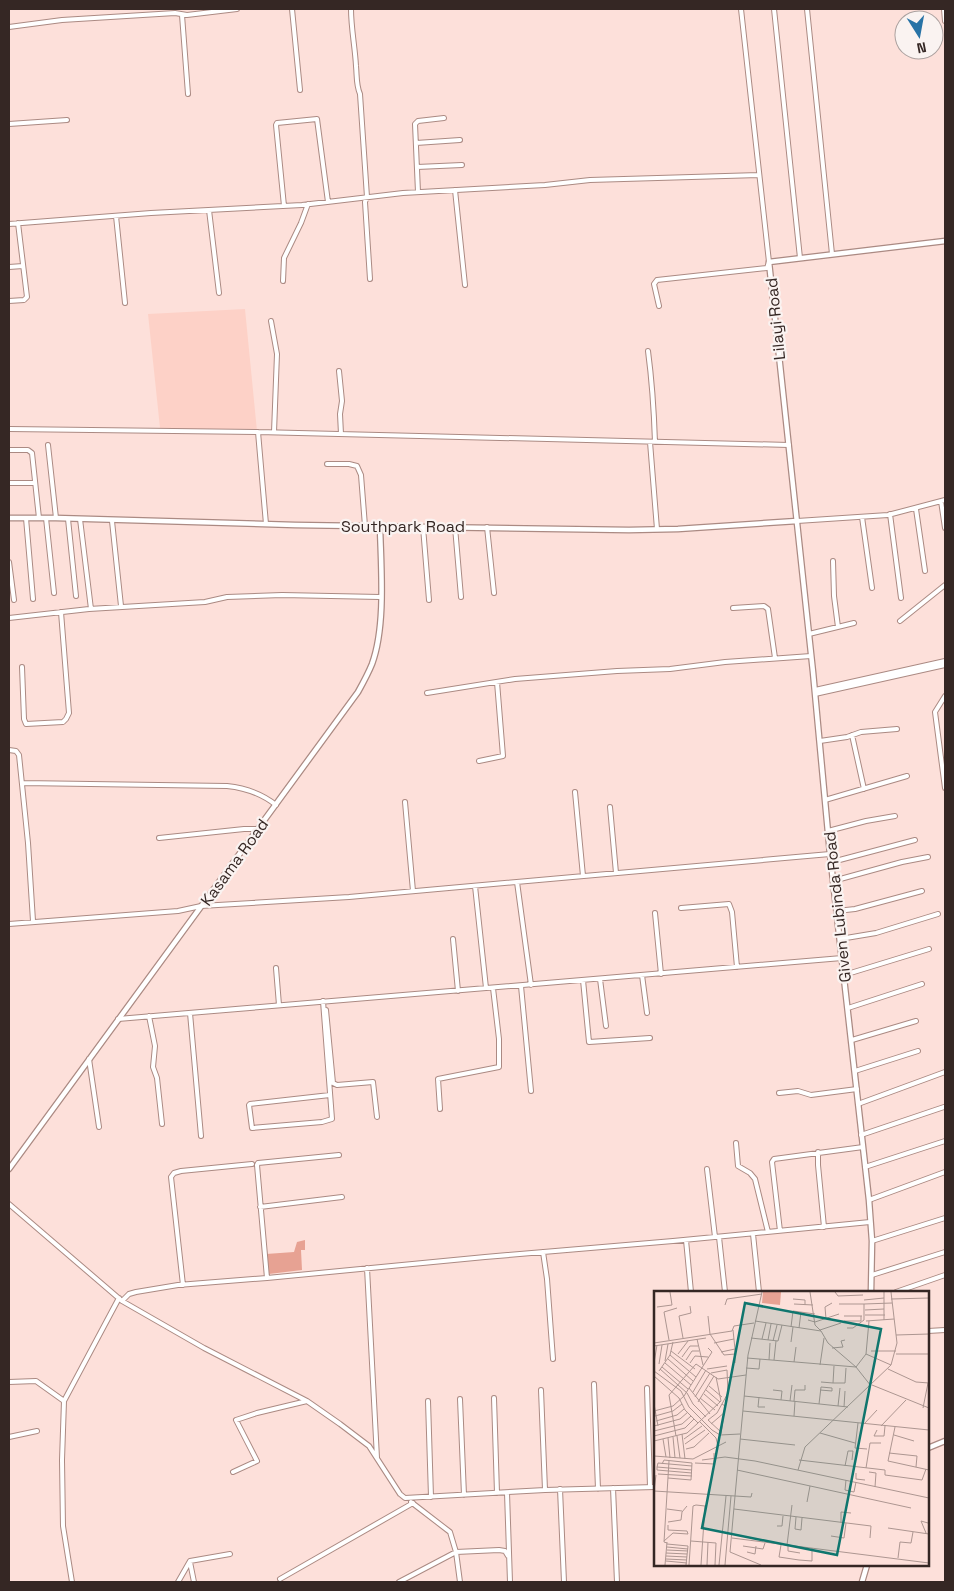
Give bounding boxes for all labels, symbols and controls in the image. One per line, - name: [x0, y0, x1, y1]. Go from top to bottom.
- north arrow: [894, 10, 944, 60]
- text: N: [915, 38, 928, 57]
- street label: Lilayi Road: [761, 277, 790, 361]
- street label: Southpark Road: [341, 516, 465, 537]
- street label: Kasama Road: [196, 815, 273, 910]
- street label: Given Lubinda Road: [819, 830, 856, 983]
- inset map: [654, 1291, 929, 1566]

